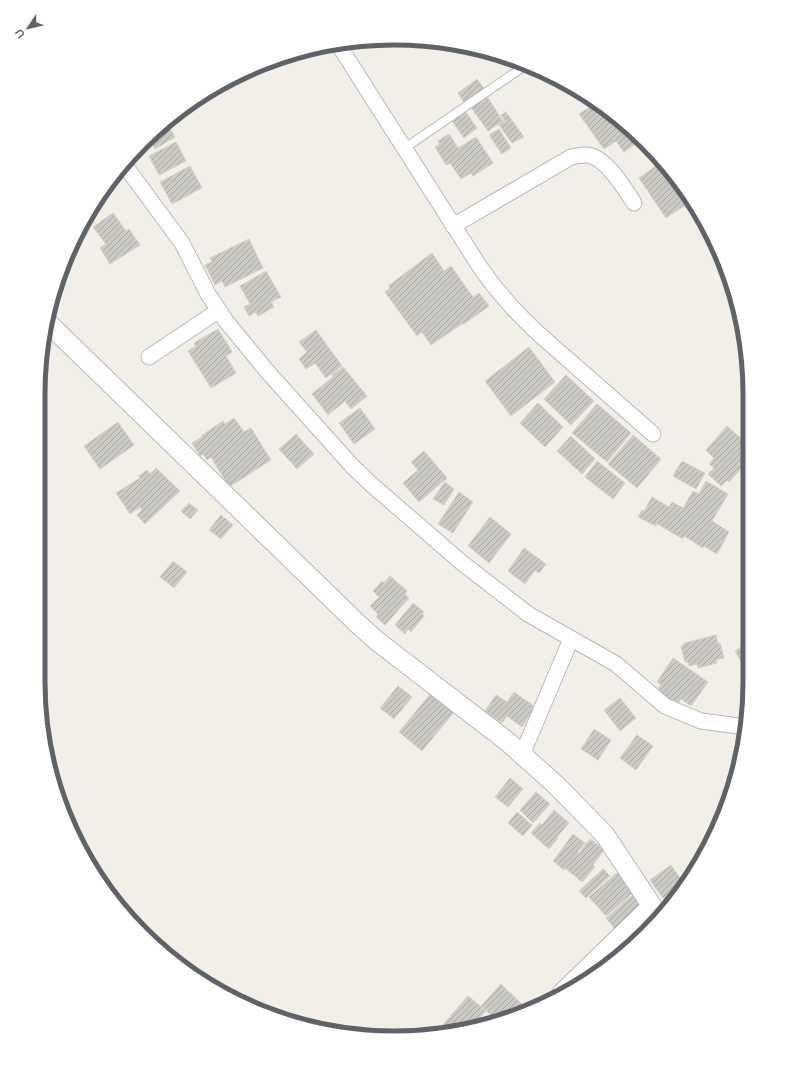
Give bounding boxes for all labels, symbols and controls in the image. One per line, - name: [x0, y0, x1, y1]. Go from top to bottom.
- north arrow: [8, 8, 48, 48]
- text: U: [13, 26, 28, 41]

